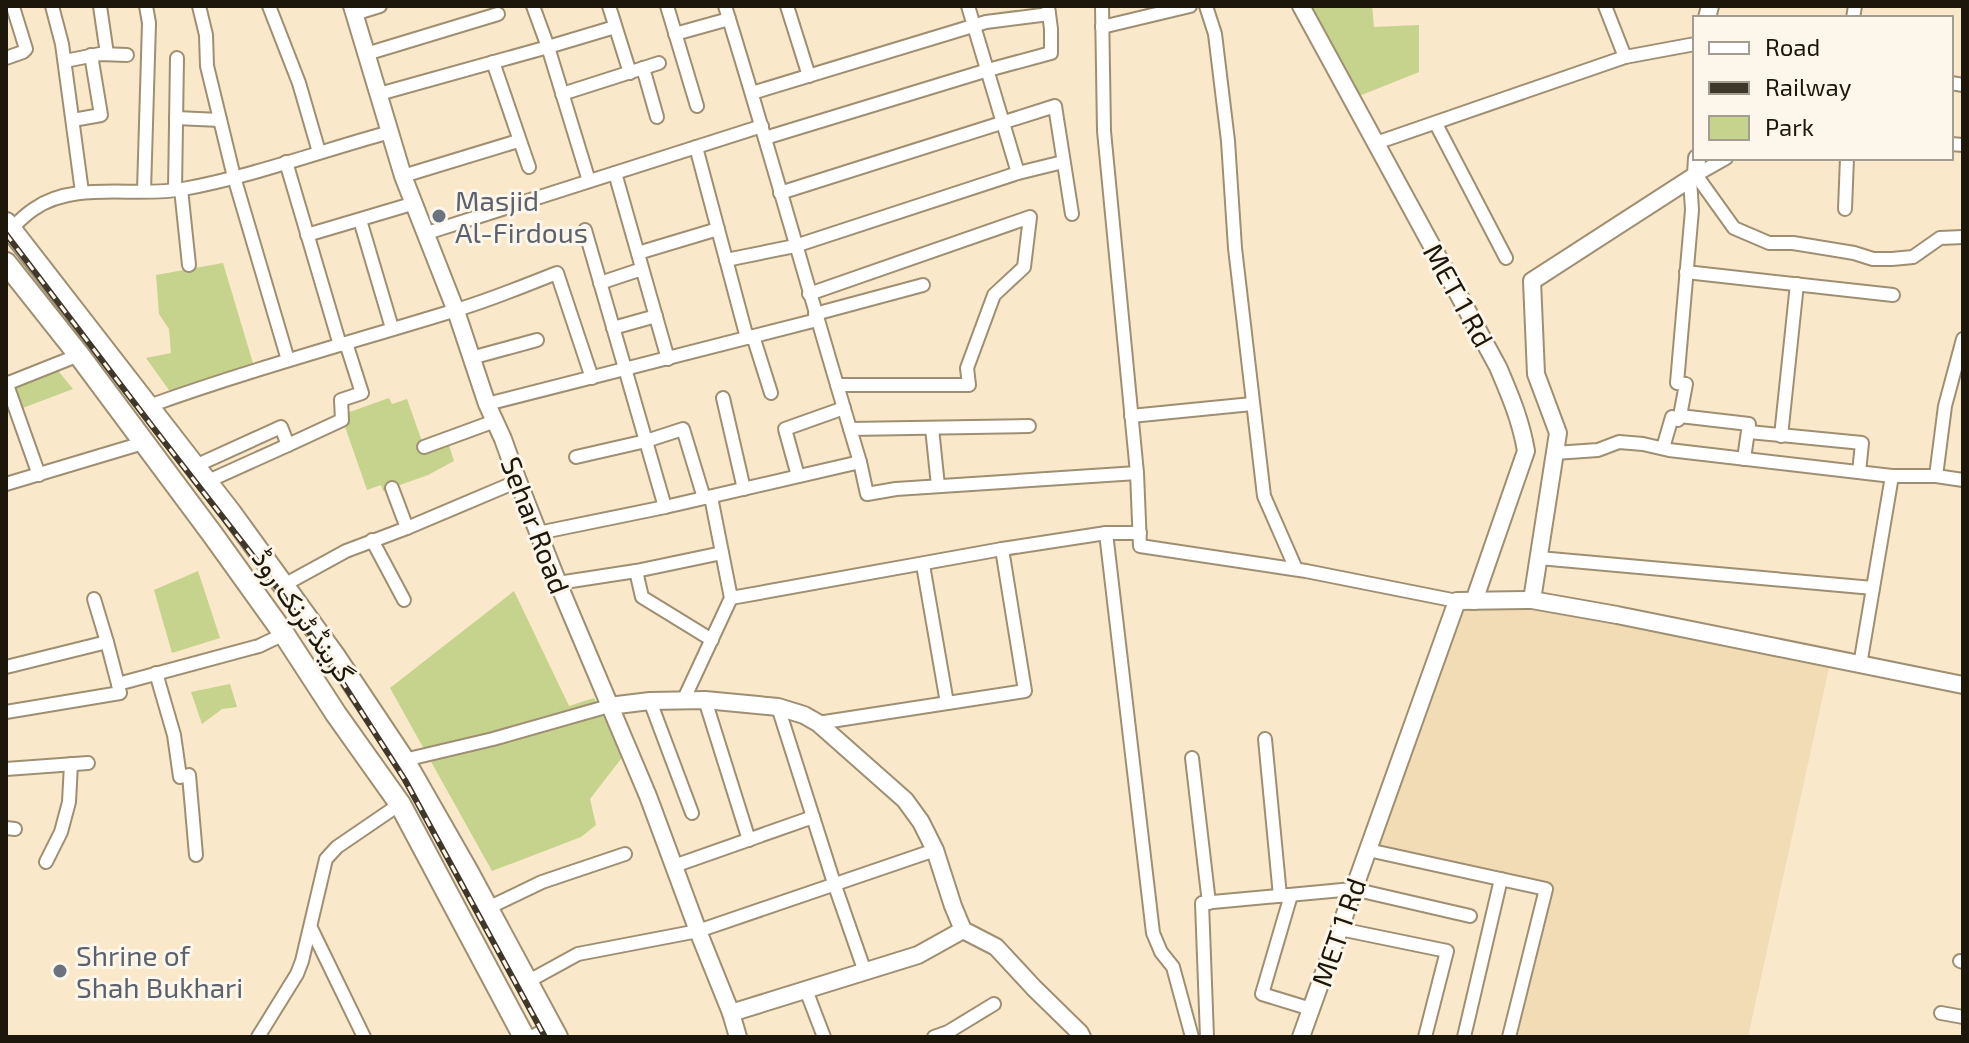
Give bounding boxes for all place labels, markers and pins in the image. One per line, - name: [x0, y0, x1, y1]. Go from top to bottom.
- place label: Masjid Al-Firdous: [455, 183, 588, 249]
- marker: Masjid Al-Firdous: [430, 207, 448, 225]
- place label: Shrine of Shah Bukhari: [76, 938, 243, 1004]
- marker: Shrine of Shah Bukhari: [51, 962, 69, 980]

